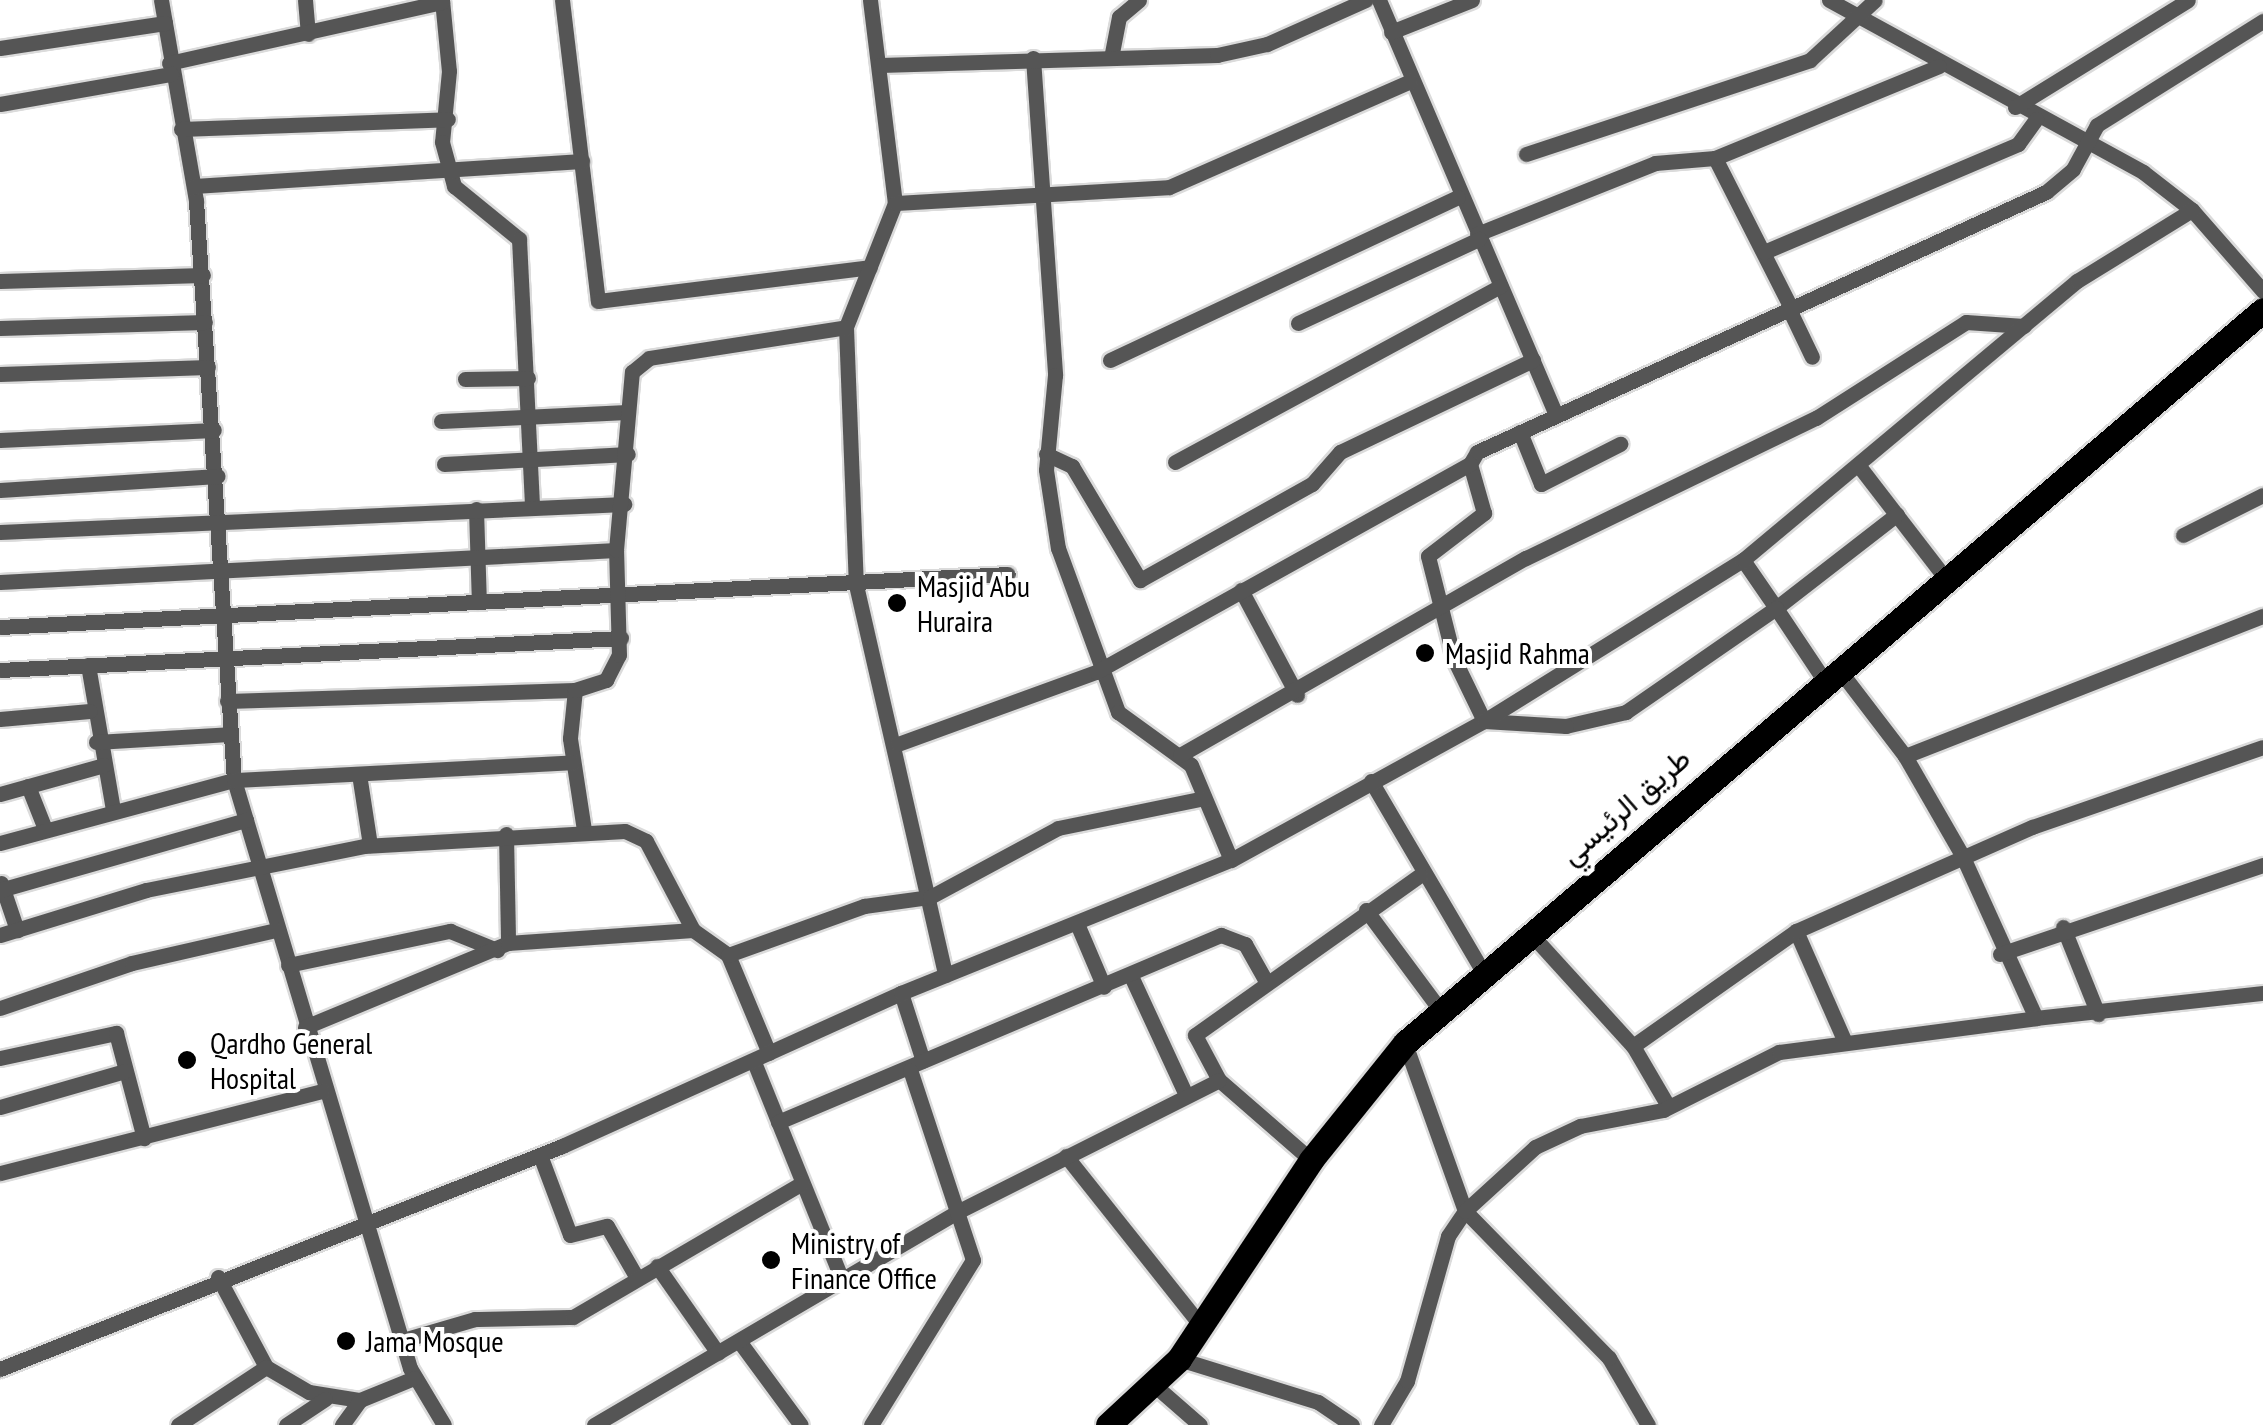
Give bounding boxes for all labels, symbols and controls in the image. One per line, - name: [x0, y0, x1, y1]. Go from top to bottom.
- place label: Masjid Abu Huraira: [917, 568, 1031, 638]
- marker: Masjid Abu Huraira: [886, 592, 908, 614]
- place label: Masjid Rahma: [1445, 635, 1590, 671]
- marker: Masjid Rahma: [1414, 642, 1436, 664]
- street label: طريق الرئيسي: [1553, 740, 1697, 872]
- place label: Qardho General Hospital: [210, 1025, 372, 1096]
- marker: Qardho General Hospital: [174, 1047, 200, 1073]
- place label: Ministry of Finance Office: [791, 1225, 937, 1296]
- marker: Ministry of Finance Office: [760, 1249, 782, 1271]
- place label: Jama Mosque: [366, 1323, 504, 1359]
- marker: Jama Mosque: [335, 1330, 357, 1352]

